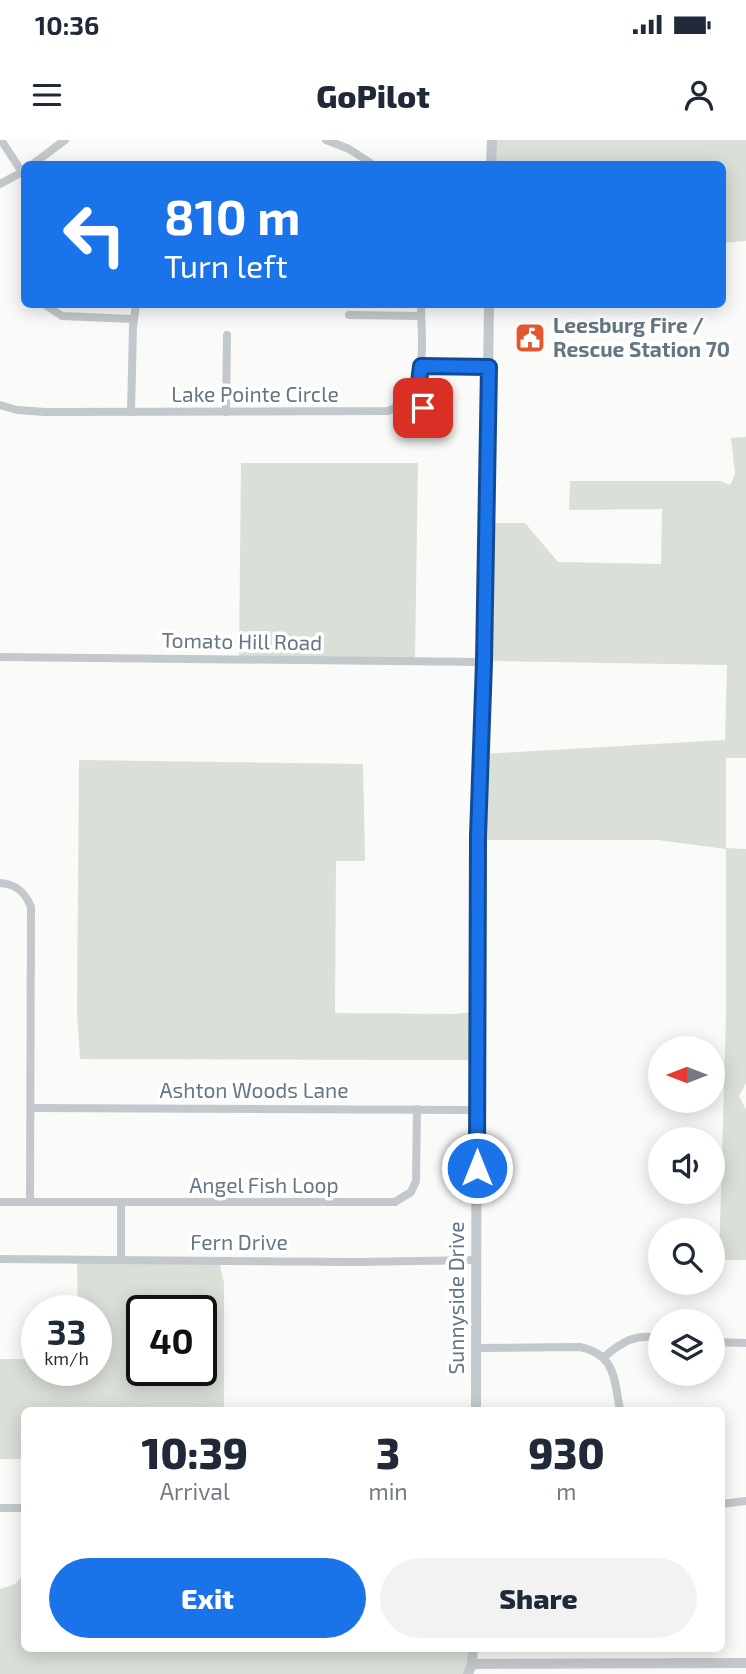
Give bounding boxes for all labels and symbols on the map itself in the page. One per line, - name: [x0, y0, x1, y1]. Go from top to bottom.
- place label: Leesburg Fire / Rescue Station 70: [553, 312, 730, 361]
- public building icon: Leesburg Fire / Rescue Station 70: [513, 321, 547, 355]
- pin: [393, 378, 453, 438]
- street label: Lake Pointe Circle: [171, 381, 339, 406]
- street label: Tomato Hill Road: [162, 627, 323, 654]
- north arrow: [648, 1036, 724, 1113]
- street label: Ashton Woods Lane: [159, 1077, 349, 1102]
- position arrow: [440, 1131, 514, 1205]
- street label: Angel Fish Loop: [189, 1172, 339, 1197]
- street label: Sunnyside Drive: [443, 1222, 468, 1374]
- street label: Fern Drive: [190, 1229, 288, 1254]
- speed limit sign: 40: [126, 1295, 217, 1386]

